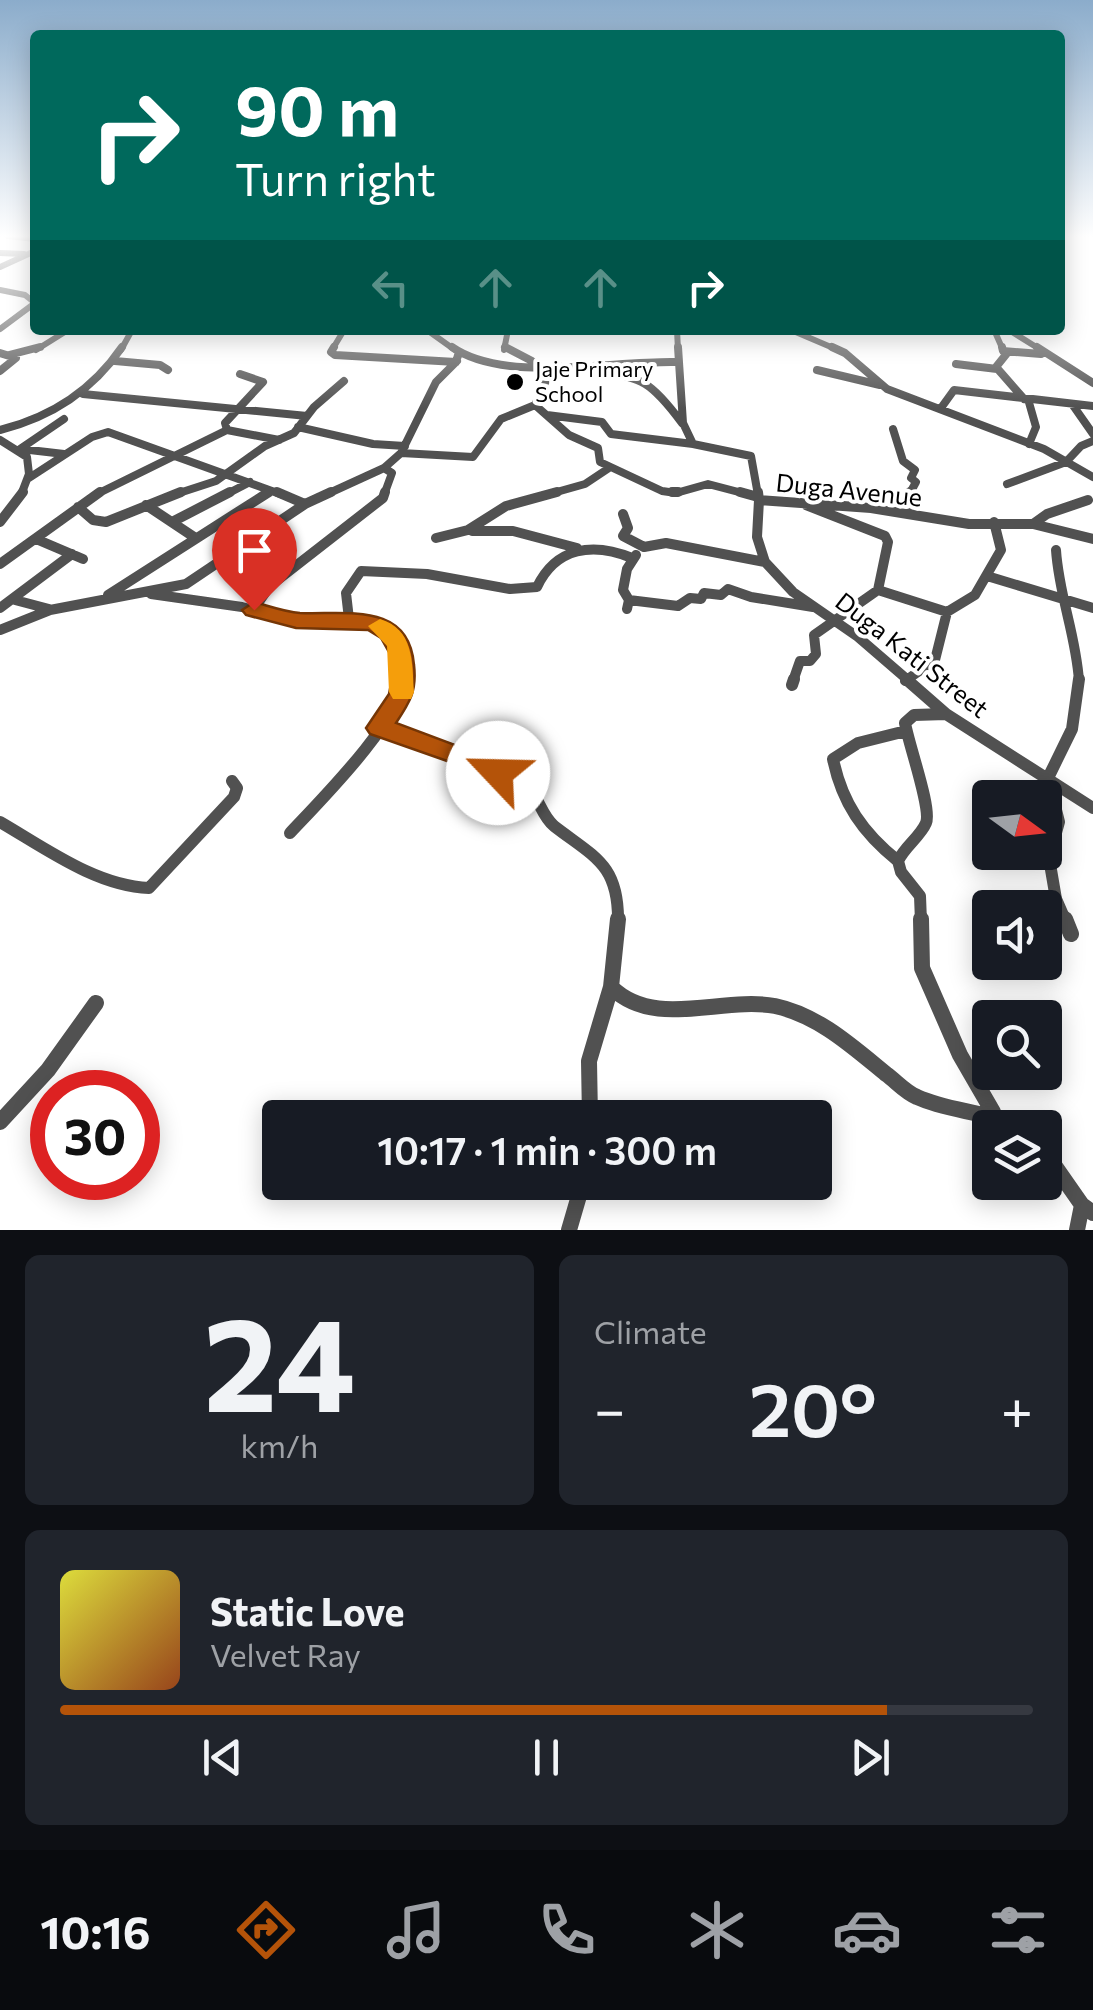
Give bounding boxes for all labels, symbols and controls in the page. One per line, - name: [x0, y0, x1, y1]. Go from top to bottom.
- text: 90 m: [235, 65, 399, 150]
- icon: right: [70, 70, 200, 200]
- text: Turn right: [235, 150, 436, 205]
- icon: left: [363, 260, 418, 315]
- icon: ahead: [468, 260, 523, 315]
- icon: ahead: [573, 260, 628, 315]
- icon: right: [678, 260, 733, 315]
- place label: Jaje Primary School: [535, 355, 653, 407]
- marker: Jaje Primary School: [504, 371, 526, 393]
- street label: Duga Avenue: [774, 466, 924, 512]
- pin: [212, 508, 297, 611]
- icon: arrive: [227, 523, 282, 578]
- street label: Duga Kati Street: [830, 585, 995, 723]
- position arrow: [446, 721, 550, 825]
- north arrow: [972, 780, 1062, 870]
- map controls: [972, 780, 1062, 1200]
- button: sound: [972, 890, 1062, 980]
- button: search: [972, 1000, 1062, 1090]
- speed limit sign: 30: [30, 1070, 160, 1200]
- button: layers: [972, 1110, 1062, 1200]
- text: 10:17 · 1 min · 300 m: [377, 1126, 717, 1173]
- text: 24: [204, 1280, 355, 1439]
- text: Climate: [594, 1311, 707, 1351]
- text: 20°: [749, 1361, 877, 1452]
- text: −: [594, 1374, 625, 1441]
- text: +: [1001, 1374, 1033, 1441]
- text: km/h: [241, 1425, 318, 1465]
- text: Static Love: [210, 1587, 405, 1634]
- text: Velvet Ray: [210, 1634, 361, 1674]
- icon: previous: [195, 1730, 250, 1785]
- icon: pause: [519, 1730, 574, 1785]
- icon: next: [843, 1730, 898, 1785]
- icon: directions: [231, 1895, 301, 1965]
- icon: music: [381, 1895, 451, 1965]
- icon: phone: [532, 1895, 602, 1965]
- icon: climate: [682, 1895, 752, 1965]
- icon: car: [832, 1895, 902, 1965]
- icon: filters: [983, 1895, 1053, 1965]
- text: 10:16: [40, 1903, 150, 1958]

